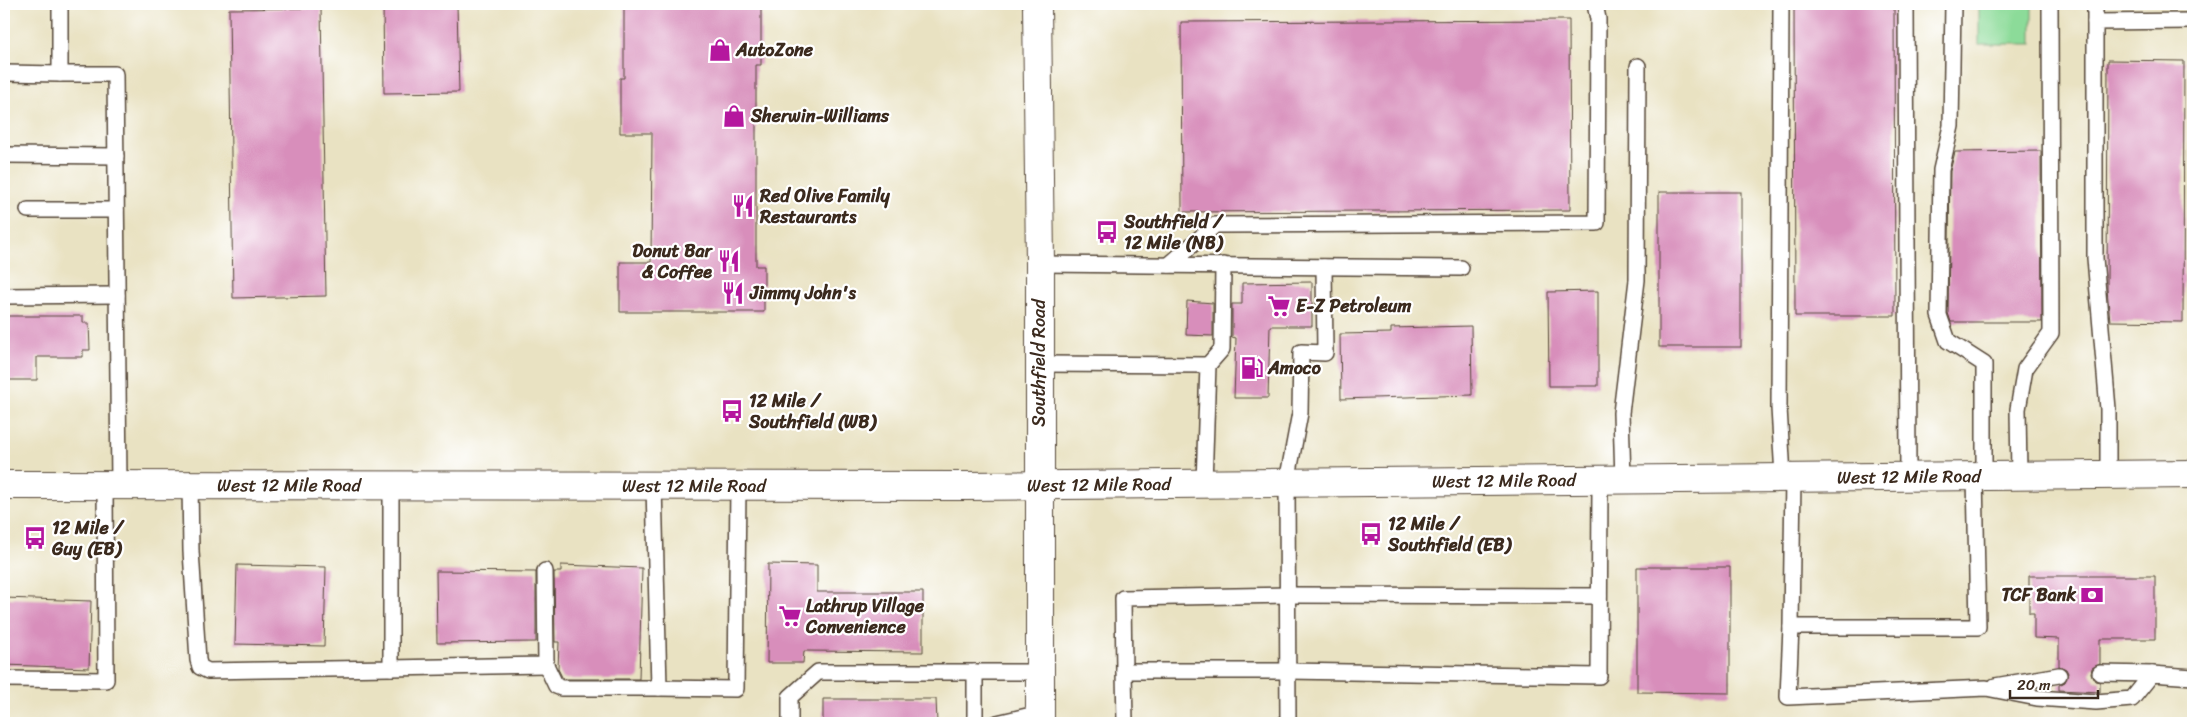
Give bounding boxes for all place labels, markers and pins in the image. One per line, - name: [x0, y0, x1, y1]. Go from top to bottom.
- place label: AutoZone: [735, 34, 814, 66]
- shop icon: AutoZone: [707, 37, 733, 63]
- place label: Sherwin-Williams: [750, 100, 890, 132]
- shop icon: Sherwin-Williams: [721, 103, 747, 129]
- place label: Red Olive Family Restaurants: [759, 180, 891, 233]
- restaurant icon: Red Olive Family Restaurants: [730, 193, 756, 219]
- place label: Southfield / 12 Mile (NB): [1123, 206, 1225, 259]
- bus stop icon: Southfield / 12 Mile (NB): [1094, 219, 1120, 245]
- place label: Donut Bar & Coffee: [632, 235, 714, 288]
- restaurant icon: Donut Bar & Coffee: [716, 248, 742, 274]
- place label: Jimmy John's: [749, 277, 856, 309]
- restaurant icon: Jimmy John's: [720, 280, 746, 306]
- place label: E-Z Petroleum: [1296, 290, 1411, 322]
- supermarket icon: E-Z Petroleum: [1266, 293, 1292, 319]
- place label: Amoco: [1267, 352, 1322, 384]
- fuel station icon: Amoco: [1239, 355, 1265, 381]
- place label: 12 Mile / Southfield (WB): [748, 385, 877, 438]
- bus stop icon: 12 Mile / Southfield (WB): [719, 398, 745, 424]
- place label: 12 Mile / Southfield (EB): [1387, 508, 1512, 561]
- place label: 12 Mile / Guy (EB): [51, 512, 126, 565]
- bus stop icon: 12 Mile / Southfield (EB): [1358, 521, 1384, 547]
- bus stop icon: 12 Mile / Guy (EB): [22, 525, 48, 551]
- place label: TCF Bank: [2002, 579, 2076, 611]
- bank icon: TCF Bank: [2079, 582, 2105, 608]
- place label: Lathrup Village Convenience: [805, 590, 925, 643]
- supermarket icon: Lathrup Village Convenience: [777, 603, 803, 629]

